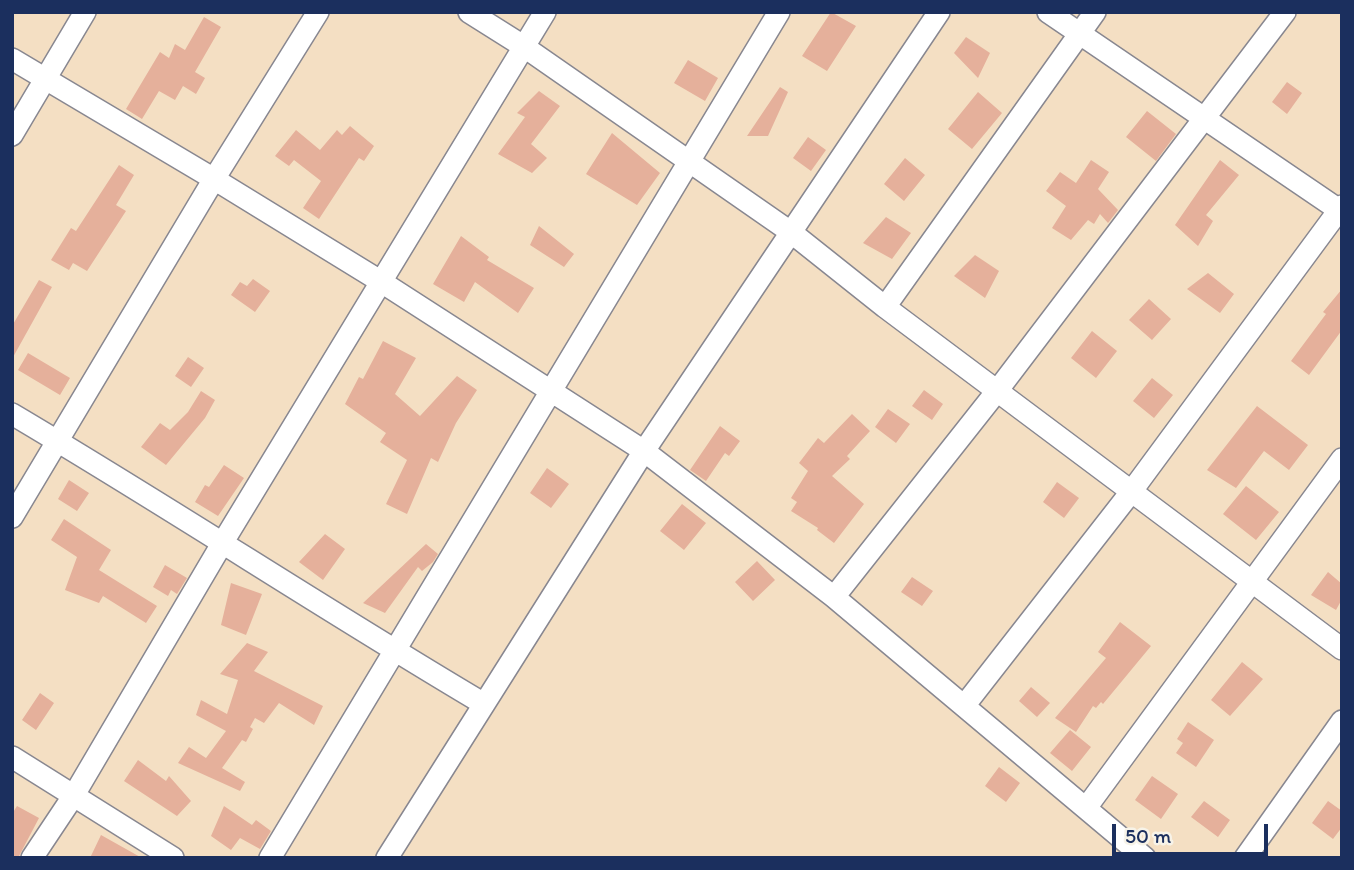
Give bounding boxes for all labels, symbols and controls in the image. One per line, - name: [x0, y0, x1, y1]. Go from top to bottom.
- scale bar: [1116, 810, 1272, 854]
- text: 50 m: [1125, 823, 1171, 848]

